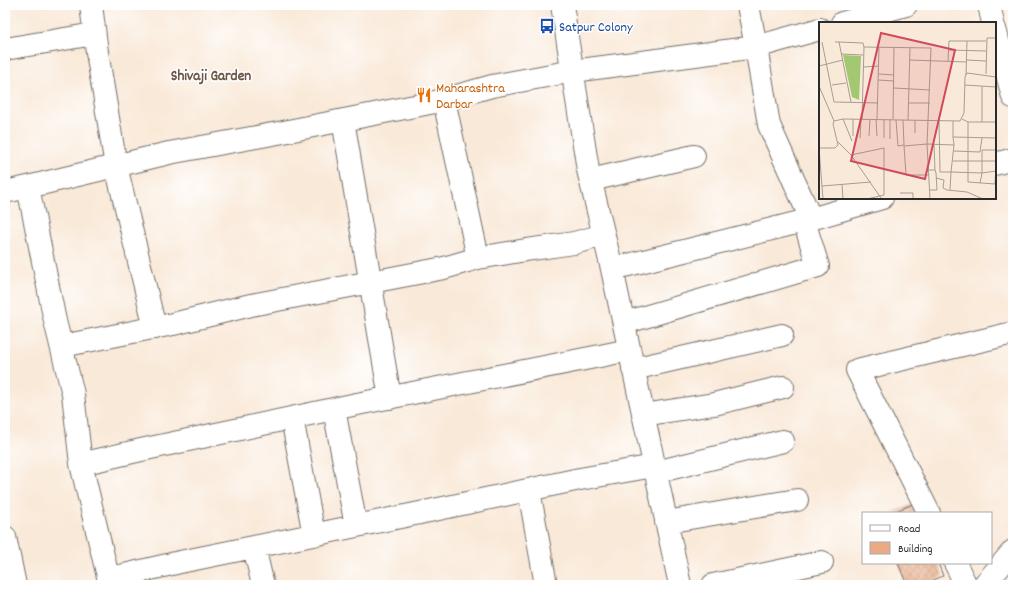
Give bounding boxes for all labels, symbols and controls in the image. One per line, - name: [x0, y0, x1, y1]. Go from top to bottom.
- bus stop icon: Satpur Colony: [538, 17, 556, 35]
- place label: Satpur Colony: [559, 18, 633, 38]
- inset map: [819, 22, 996, 199]
- district label: Shivaji Garden: [171, 66, 251, 88]
- place label: Maharashtra Darbar: [436, 79, 505, 115]
- restaurant icon: Maharashtra Darbar: [415, 86, 433, 104]
- legend: [862, 512, 992, 564]
- text: Road: [898, 521, 920, 538]
- text: Building: [898, 541, 933, 558]

